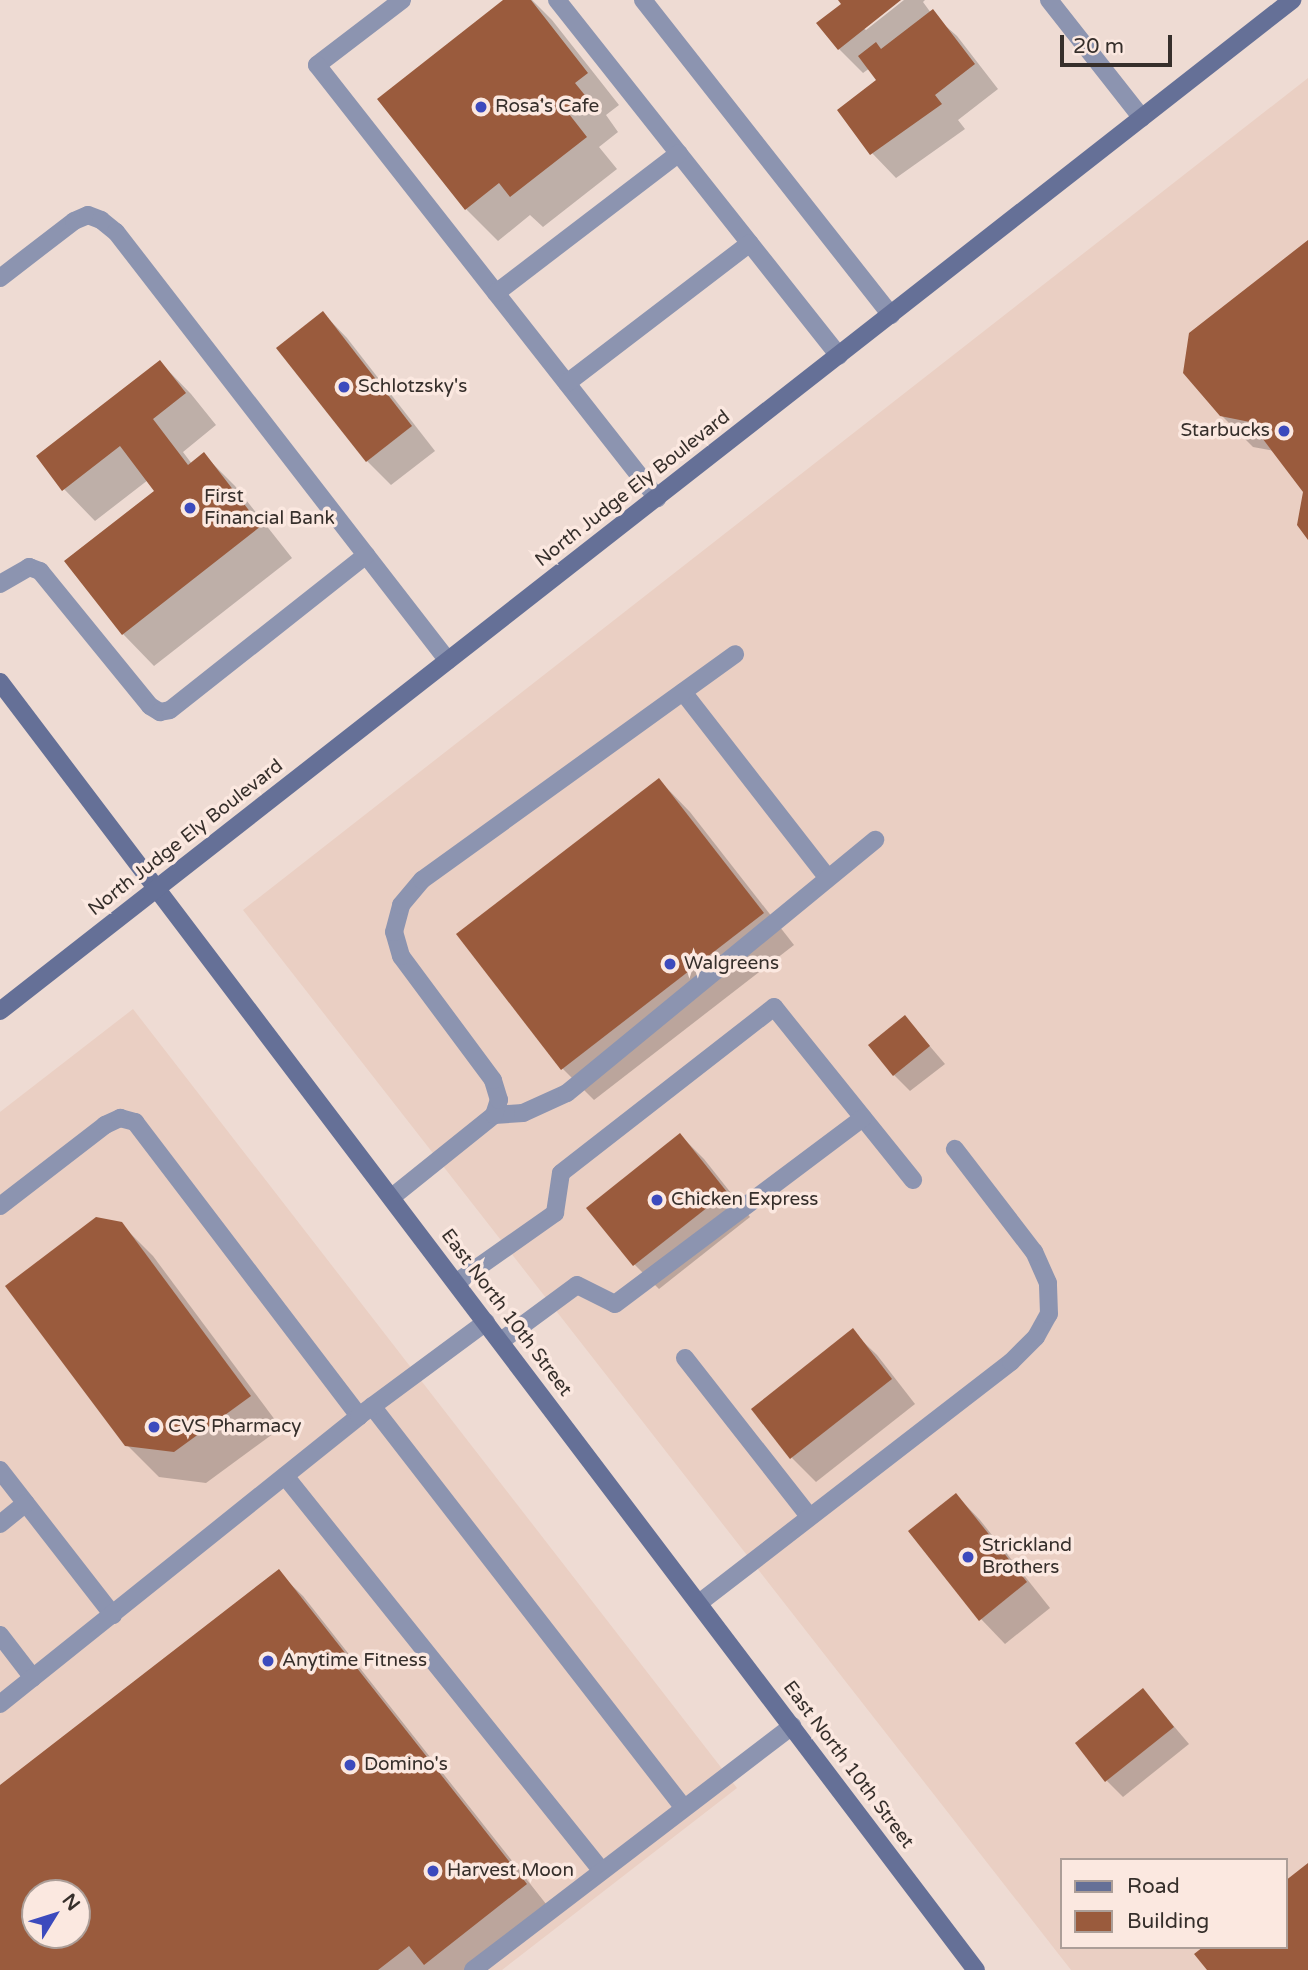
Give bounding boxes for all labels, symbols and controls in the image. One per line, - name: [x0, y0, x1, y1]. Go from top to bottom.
- scale bar: [1063, 21, 1175, 65]
- text: 20 m: [1073, 34, 1124, 59]
- place label: Rosa's Cafe: [495, 96, 599, 118]
- marker: Rosa's Cafe: [473, 99, 489, 115]
- place label: Schlotzsky's: [358, 376, 467, 398]
- marker: Schlotzsky's: [336, 379, 352, 395]
- street label: North Judge Ely Boulevard: [531, 406, 735, 572]
- place label: Starbucks: [1180, 420, 1270, 442]
- marker: Starbucks: [1276, 423, 1292, 439]
- place label: First Financial Bank: [204, 486, 335, 530]
- marker: First Financial Bank: [182, 500, 198, 516]
- street label: North Judge Ely Boulevard: [84, 755, 288, 921]
- place label: Walgreens: [684, 953, 779, 975]
- marker: Walgreens: [662, 956, 678, 972]
- place label: Chicken Express: [671, 1189, 818, 1211]
- marker: Chicken Express: [649, 1192, 665, 1208]
- street label: East North 10th Street: [436, 1225, 576, 1401]
- place label: CVS Pharmacy: [168, 1416, 302, 1438]
- marker: CVS Pharmacy: [146, 1419, 162, 1435]
- place label: Strickland Brothers: [982, 1535, 1072, 1579]
- marker: Strickland Brothers: [960, 1549, 976, 1565]
- place label: Anytime Fitness: [282, 1650, 427, 1672]
- marker: Anytime Fitness: [260, 1653, 276, 1669]
- street label: East North 10th Street: [778, 1677, 918, 1853]
- place label: Domino's: [364, 1754, 448, 1776]
- marker: Domino's: [342, 1757, 358, 1773]
- legend: [1060, 1858, 1287, 1949]
- place label: Harvest Moon: [447, 1860, 574, 1882]
- marker: Harvest Moon: [425, 1863, 441, 1879]
- text: Road: [1127, 1874, 1180, 1899]
- north arrow: [21, 1879, 91, 1949]
- text: N: [58, 1890, 84, 1915]
- text: Building: [1127, 1909, 1209, 1934]

